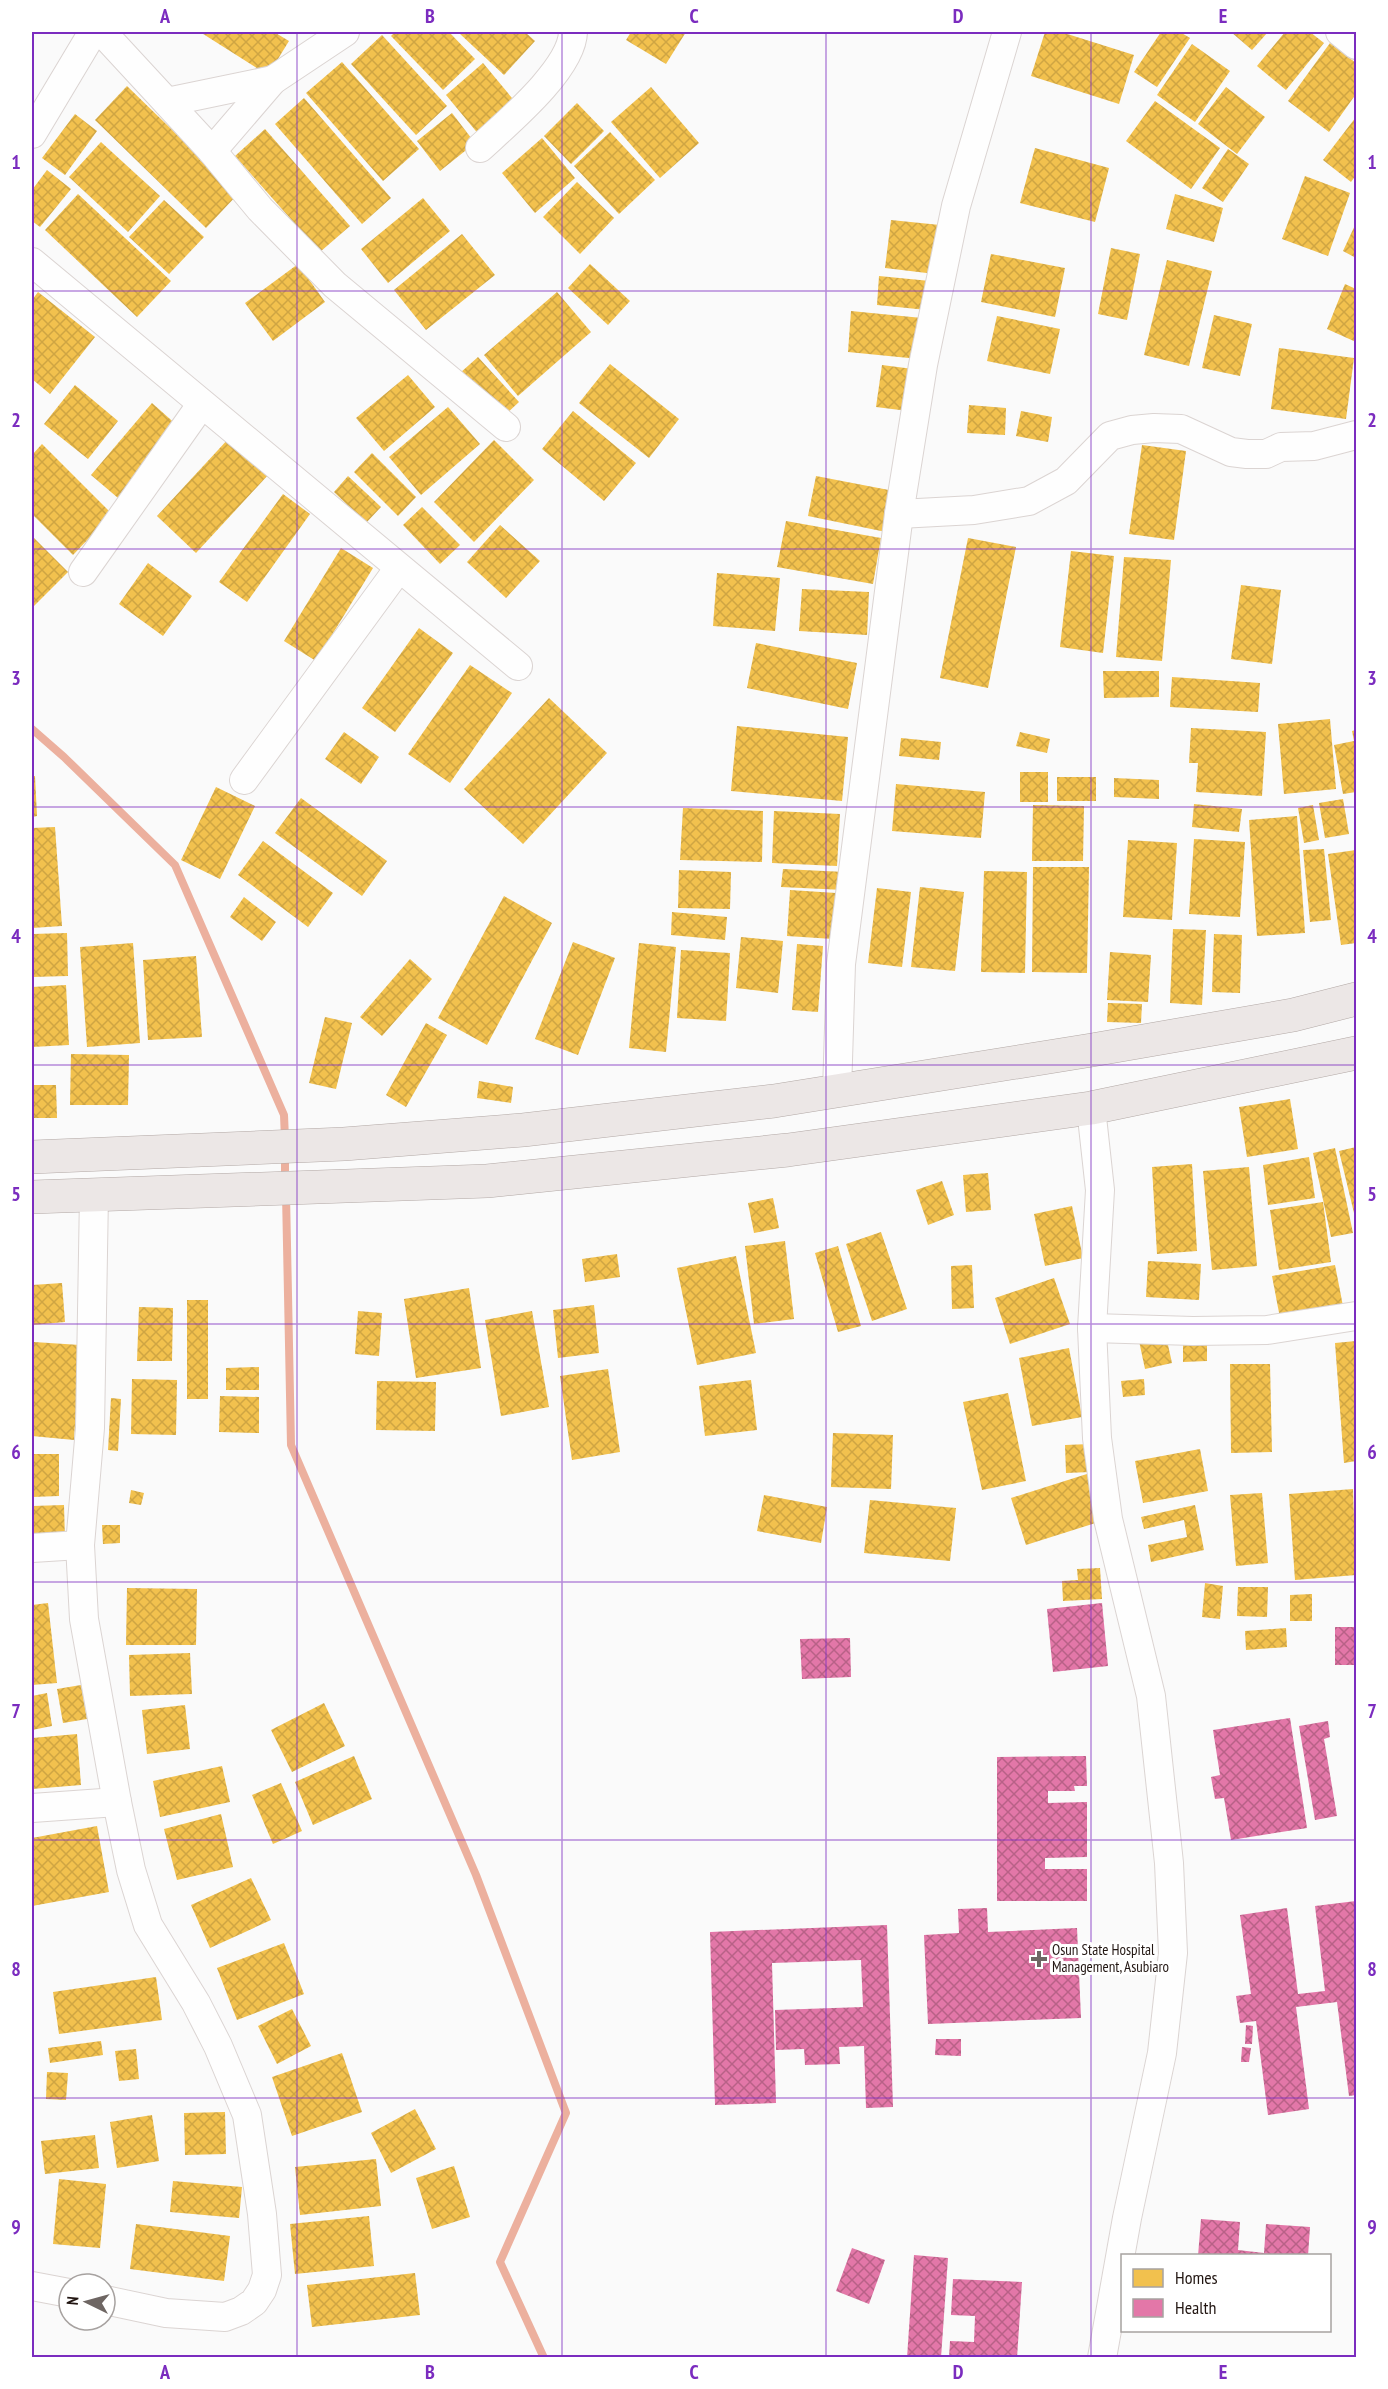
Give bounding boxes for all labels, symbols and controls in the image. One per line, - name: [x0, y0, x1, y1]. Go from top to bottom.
- text: A: [159, 3, 171, 29]
- text: B: [425, 3, 435, 29]
- text: C: [689, 3, 699, 29]
- text: D: [953, 3, 964, 29]
- text: E: [1219, 3, 1227, 29]
- text: 1: [11, 149, 21, 175]
- text: 1: [1367, 149, 1377, 175]
- text: 2: [11, 407, 21, 433]
- text: 2: [1367, 407, 1377, 433]
- text: 3: [11, 665, 21, 691]
- text: 3: [1367, 665, 1377, 691]
- text: 4: [11, 923, 21, 949]
- text: 4: [1367, 923, 1377, 949]
- text: 5: [11, 1181, 21, 1207]
- text: 5: [1367, 1181, 1377, 1207]
- text: 6: [11, 1439, 21, 1465]
- text: 6: [1367, 1439, 1377, 1465]
- text: 7: [11, 1698, 21, 1724]
- text: 7: [1367, 1698, 1377, 1724]
- place label: Osun State Hospital Management, Asubiaro: [1052, 1940, 1169, 1976]
- marker: Osun State Hospital Management, Asubiaro: [1030, 1950, 1048, 1968]
- text: 8: [11, 1956, 21, 1982]
- text: 8: [1367, 1956, 1377, 1982]
- text: 9: [11, 2214, 21, 2240]
- text: 9: [1367, 2214, 1377, 2240]
- legend: [1121, 2254, 1331, 2332]
- text: Homes: [1175, 2266, 1218, 2289]
- north arrow: [57, 2272, 117, 2332]
- text: N: [62, 2296, 82, 2306]
- text: Health: [1175, 2296, 1216, 2319]
- text: A: [159, 2359, 171, 2385]
- text: B: [425, 2359, 435, 2385]
- text: C: [689, 2359, 699, 2385]
- text: D: [953, 2359, 964, 2385]
- text: E: [1219, 2359, 1227, 2385]

